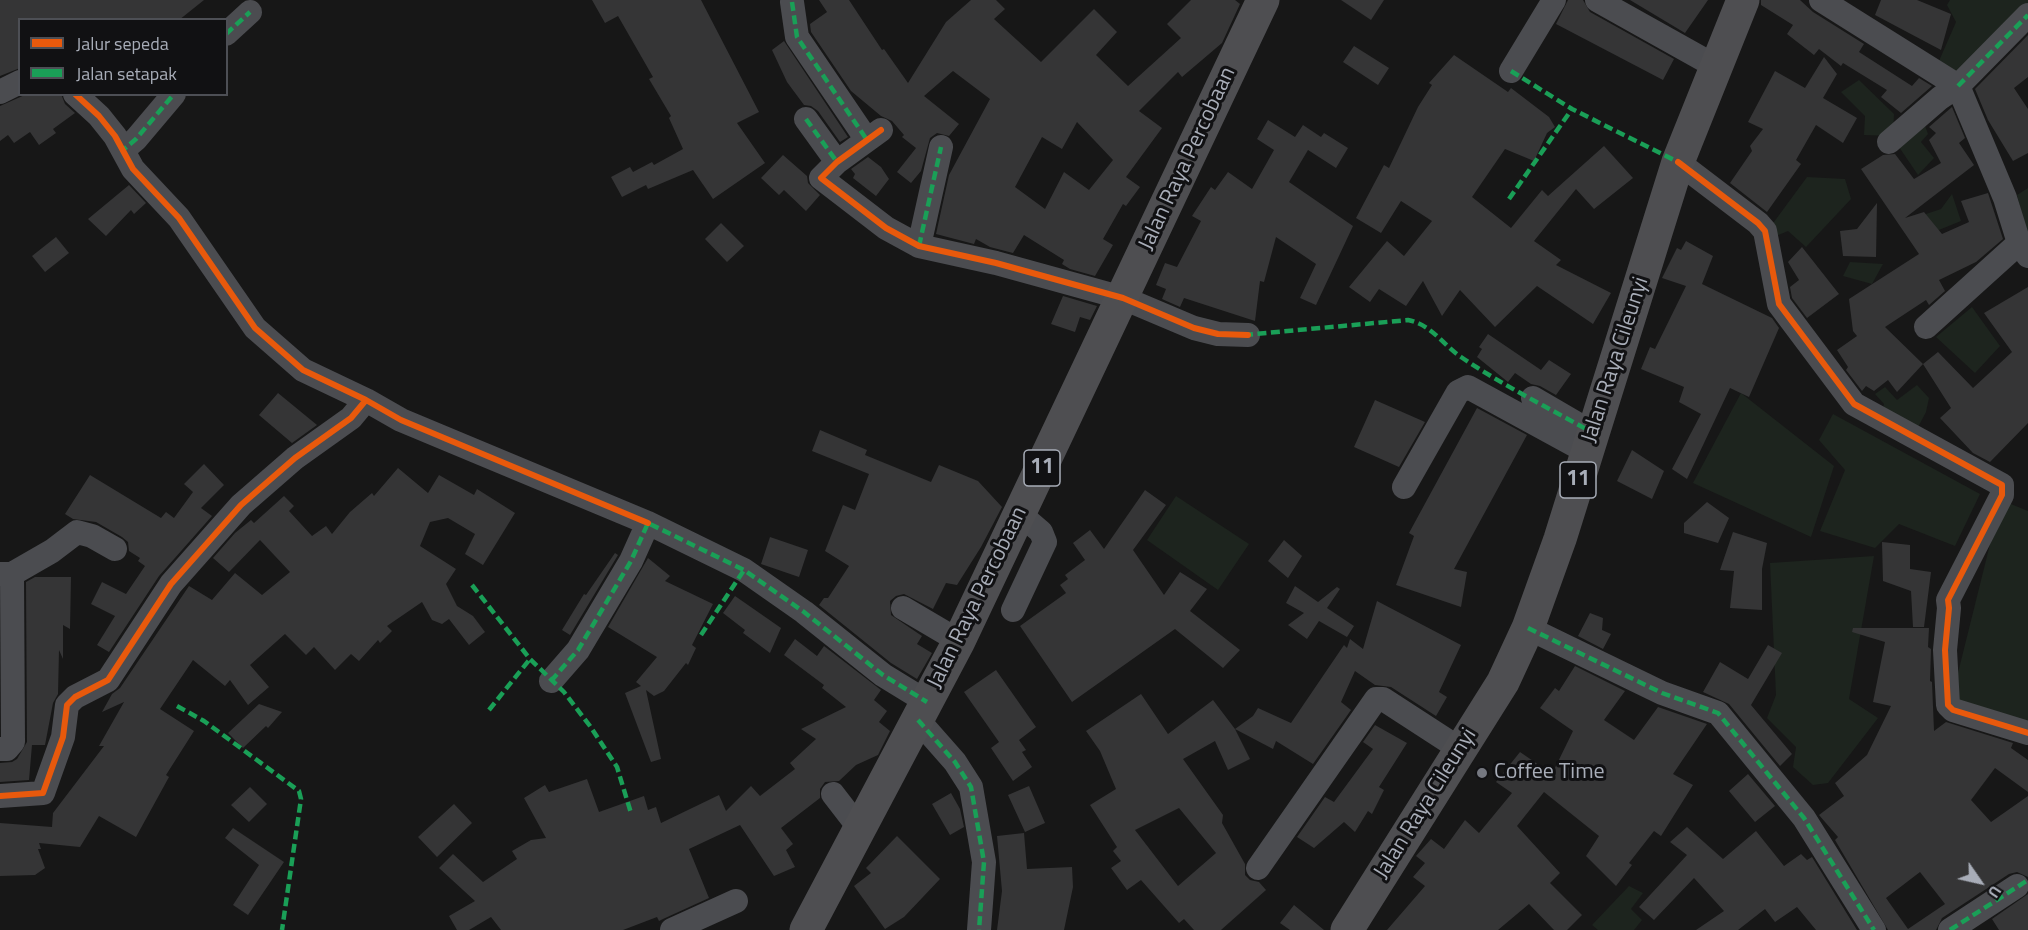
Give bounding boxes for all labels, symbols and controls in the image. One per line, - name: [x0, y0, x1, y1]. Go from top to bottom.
- legend: [18, 18, 228, 96]
- text: Jalur sepeda: [76, 30, 169, 57]
- text: Jalan setapak: [76, 60, 177, 87]
- street label: Jalan Raya Percobaan: [1134, 63, 1242, 255]
- street label: Jalan Raya Cileunyi: [1577, 274, 1655, 446]
- road number: 11: [1024, 450, 1060, 486]
- road number: 11: [1560, 462, 1596, 498]
- street label: Jalan Raya Percobaan: [923, 503, 1033, 693]
- street label: Jalan Raya Cileunyi: [1369, 724, 1483, 884]
- place label: Coffee Time: [1494, 760, 1605, 786]
- marker: Coffee Time: [1475, 766, 1489, 780]
- north arrow: [1950, 852, 2010, 912]
- text: U: [1982, 881, 2008, 903]

